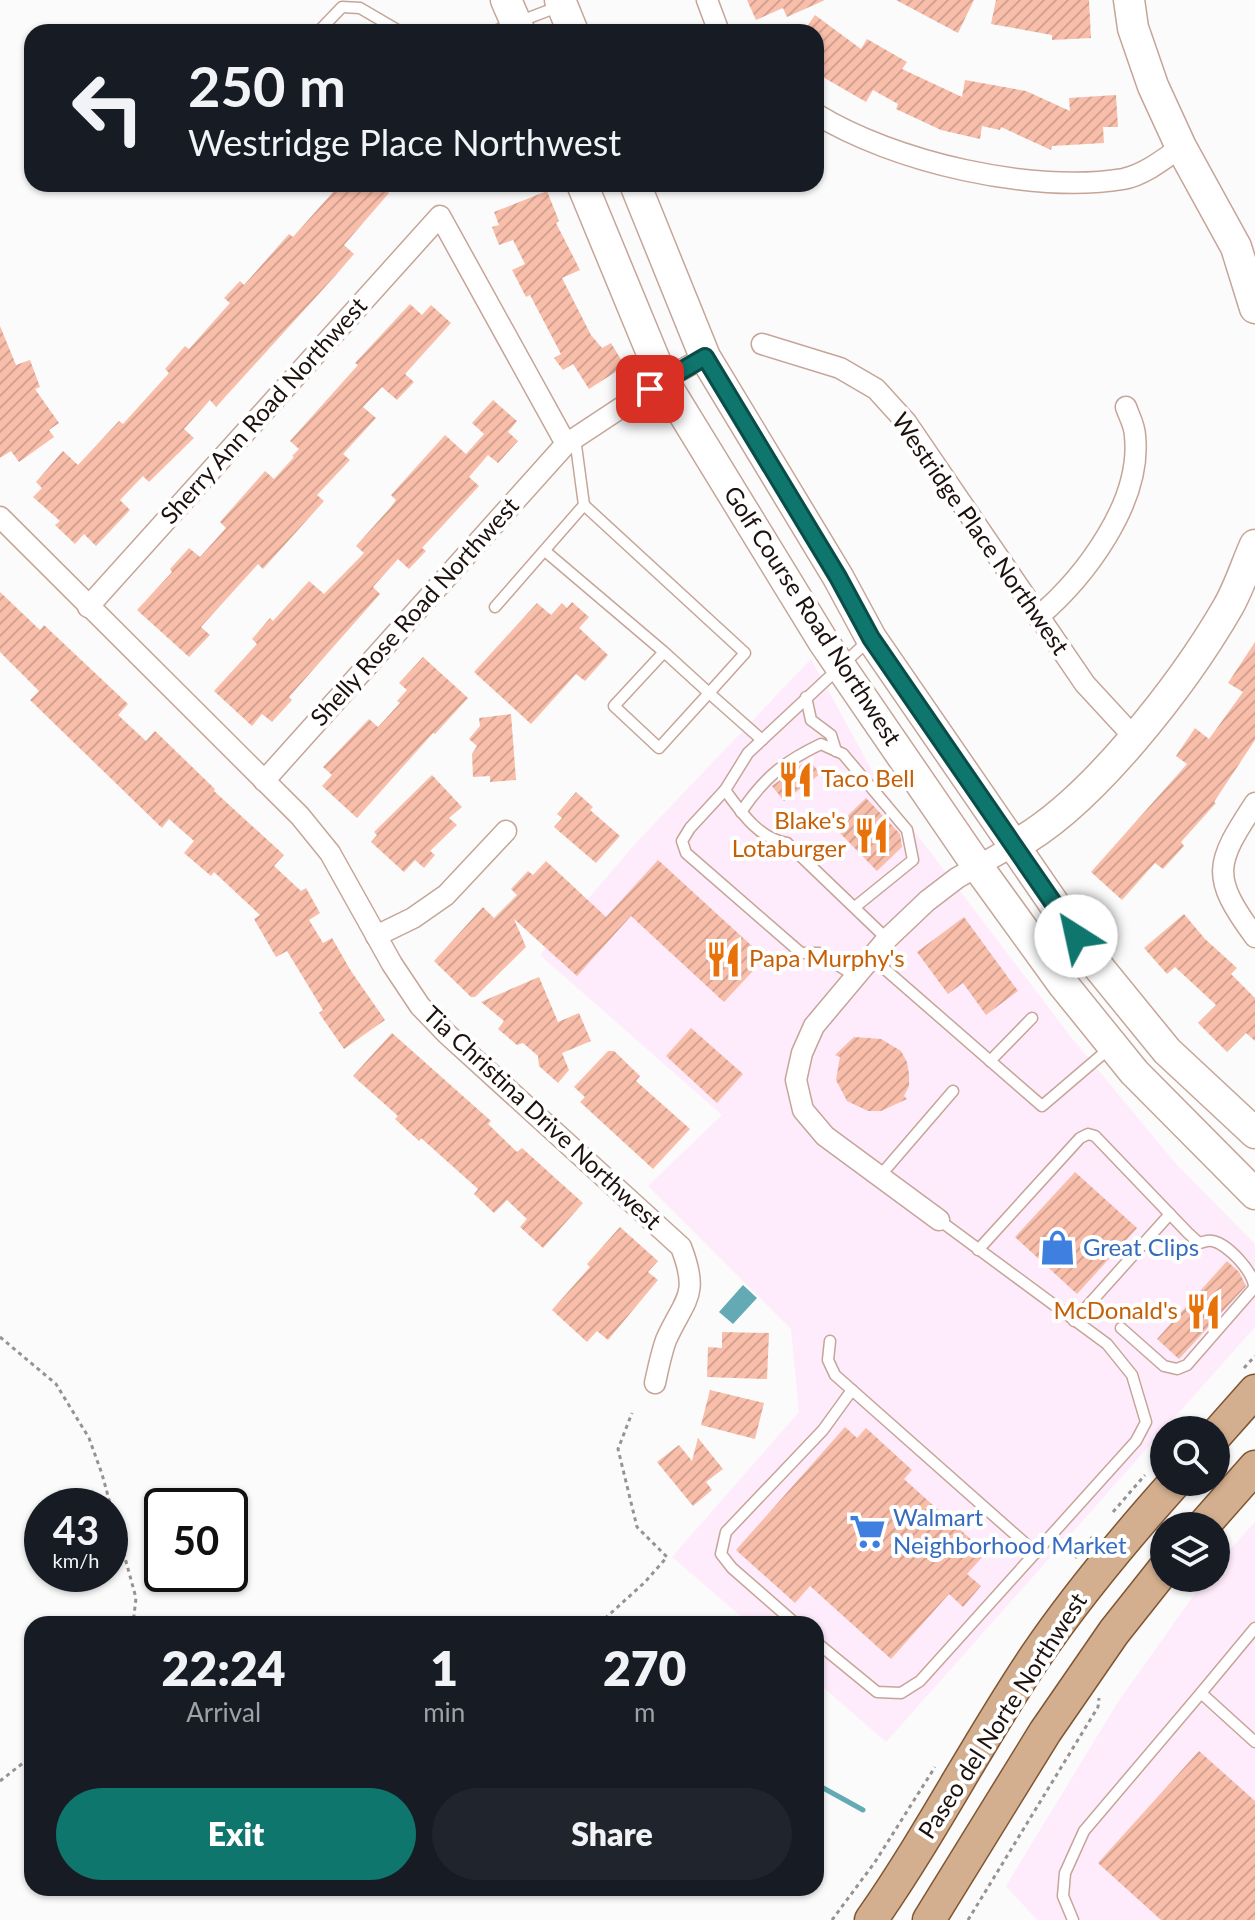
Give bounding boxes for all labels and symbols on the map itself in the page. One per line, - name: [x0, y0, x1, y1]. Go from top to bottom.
- street label: Sherry Ann Road Northwest: [154, 291, 372, 529]
- pin: [616, 355, 684, 423]
- street label: Westridge Place Northwest: [887, 407, 1076, 660]
- street label: Golf Course Road Northwest: [718, 480, 908, 751]
- street label: Shelly Rose Road Northwest: [304, 491, 524, 731]
- restaurant icon: Taco Bell: [776, 760, 814, 798]
- place label: Taco Bell: [821, 763, 915, 792]
- place label: Blake's Lotaburger: [732, 805, 846, 862]
- restaurant icon: Blake's Lotaburger: [853, 816, 891, 854]
- position arrow: [1034, 894, 1118, 978]
- restaurant icon: Papa Murphy's: [704, 940, 742, 978]
- place label: Papa Murphy's: [749, 943, 905, 972]
- street label: Tia Christina Drive Northwest: [418, 999, 668, 1235]
- shop icon: Great Clips: [1038, 1229, 1076, 1267]
- place label: Great Clips: [1083, 1232, 1199, 1261]
- restaurant icon: McDonald's: [1185, 1292, 1223, 1330]
- place label: McDonald's: [1054, 1295, 1178, 1324]
- speed limit sign: 50: [144, 1488, 248, 1592]
- place label: Walmart Neighborhood Market: [893, 1502, 1127, 1559]
- supermarket icon: Walmart Neighborhood Market: [848, 1513, 886, 1551]
- street label: Paseo del Norte Northwest: [911, 1587, 1092, 1843]

